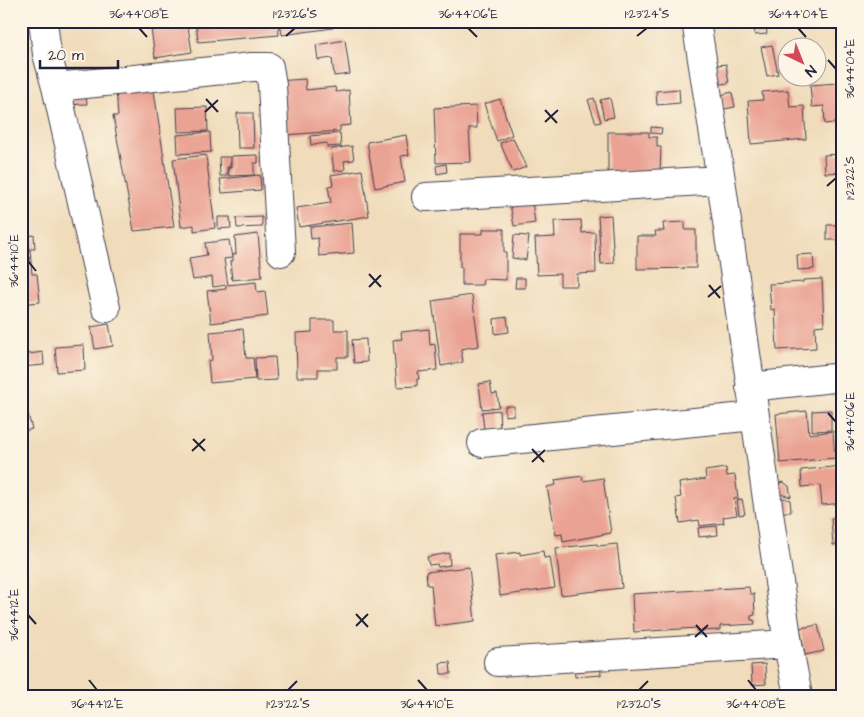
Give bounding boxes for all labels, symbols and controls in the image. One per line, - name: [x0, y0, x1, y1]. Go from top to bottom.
- text: 36°44'08"E: [109, 6, 169, 23]
- text: 1°23'26"S: [273, 6, 317, 23]
- text: 36°44'06"E: [438, 6, 498, 23]
- text: 1°23'24"S: [625, 6, 670, 23]
- text: 36°44'04"E: [768, 6, 828, 23]
- scale bar: [40, 38, 118, 70]
- north arrow: [776, 38, 826, 88]
- text: 36°44'04"E: [842, 39, 859, 99]
- text: 20 m: [48, 45, 84, 66]
- text: N: [800, 60, 820, 81]
- text: 1°23'22"S: [842, 156, 859, 200]
- text: 36°44'10"E: [6, 234, 23, 288]
- text: 36°44'06"E: [842, 392, 859, 452]
- text: 36°44'12"E: [6, 589, 23, 641]
- text: 36°44'12"E: [71, 696, 123, 713]
- text: 1°23'22"S: [266, 696, 310, 713]
- text: 36°44'10"E: [400, 696, 454, 713]
- text: 1°23'20"S: [617, 696, 661, 713]
- text: 36°44'08"E: [726, 696, 786, 713]

